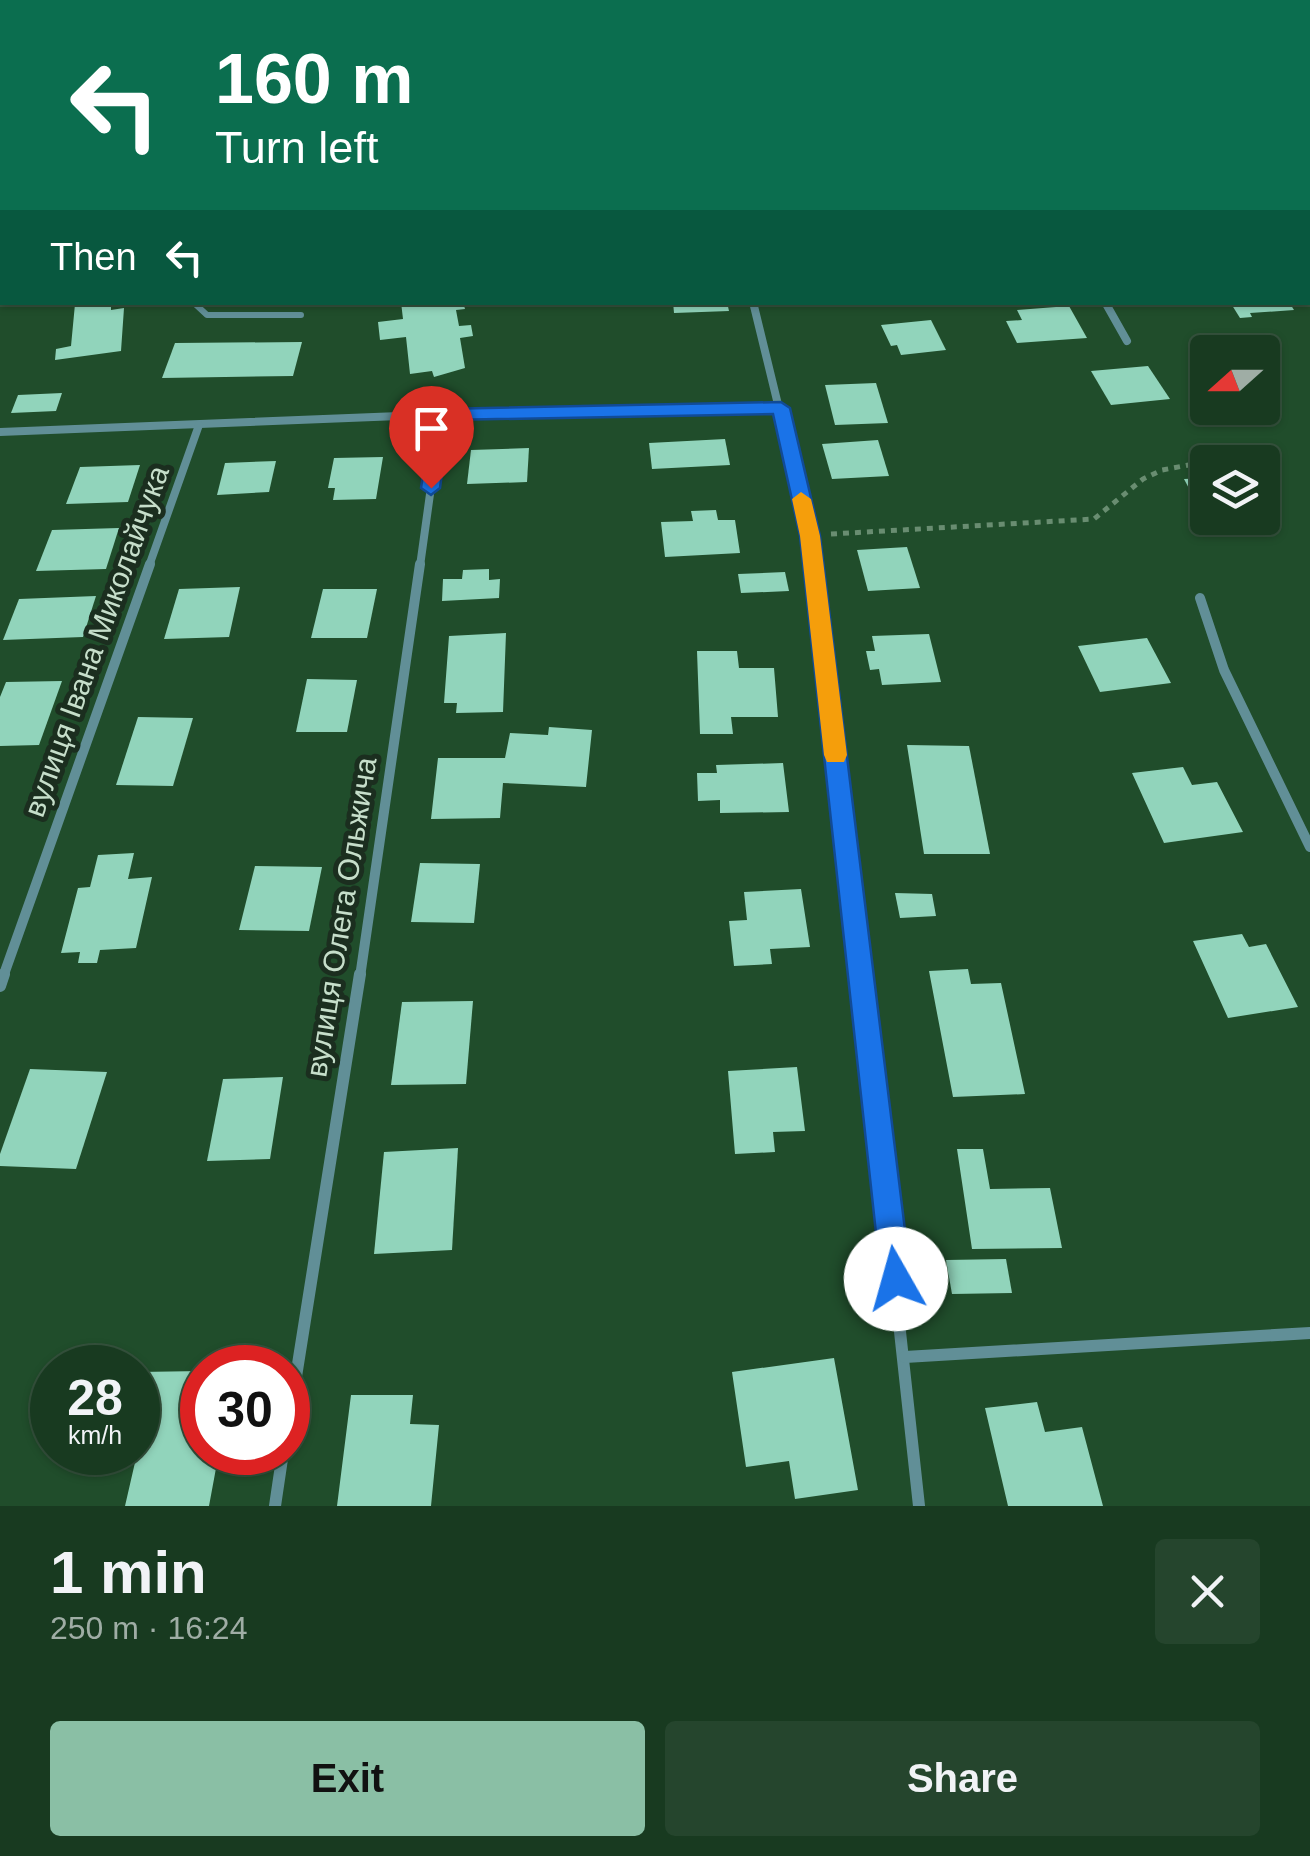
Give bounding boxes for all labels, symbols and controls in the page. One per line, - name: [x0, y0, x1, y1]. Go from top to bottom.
- icon: left: [50, 40, 180, 170]
- text: 160 m: [215, 40, 413, 118]
- text: Turn left: [215, 122, 378, 173]
- icon: left: [157, 230, 212, 285]
- text: Then: [50, 236, 137, 278]
- north arrow: [1190, 335, 1280, 425]
- map controls: [1190, 335, 1280, 535]
- pin: [389, 386, 474, 489]
- icon: arrive: [404, 401, 459, 456]
- button: layers: [1190, 445, 1280, 535]
- street label: вулиця Івана Миколайчука: [17, 461, 175, 821]
- street label: вулиця Олега Ольжича: [299, 754, 383, 1079]
- position arrow: [844, 1227, 948, 1331]
- speed limit sign: 30: [180, 1345, 310, 1475]
- text: 28: [67, 1370, 123, 1426]
- text: km/h: [68, 1421, 122, 1449]
- text: 1 min: [50, 1539, 207, 1606]
- button: close: [1155, 1539, 1260, 1644]
- text: 250 m · 16:24: [50, 1610, 247, 1646]
- button: Exit: [50, 1721, 645, 1836]
- button: Share: [665, 1721, 1260, 1836]

